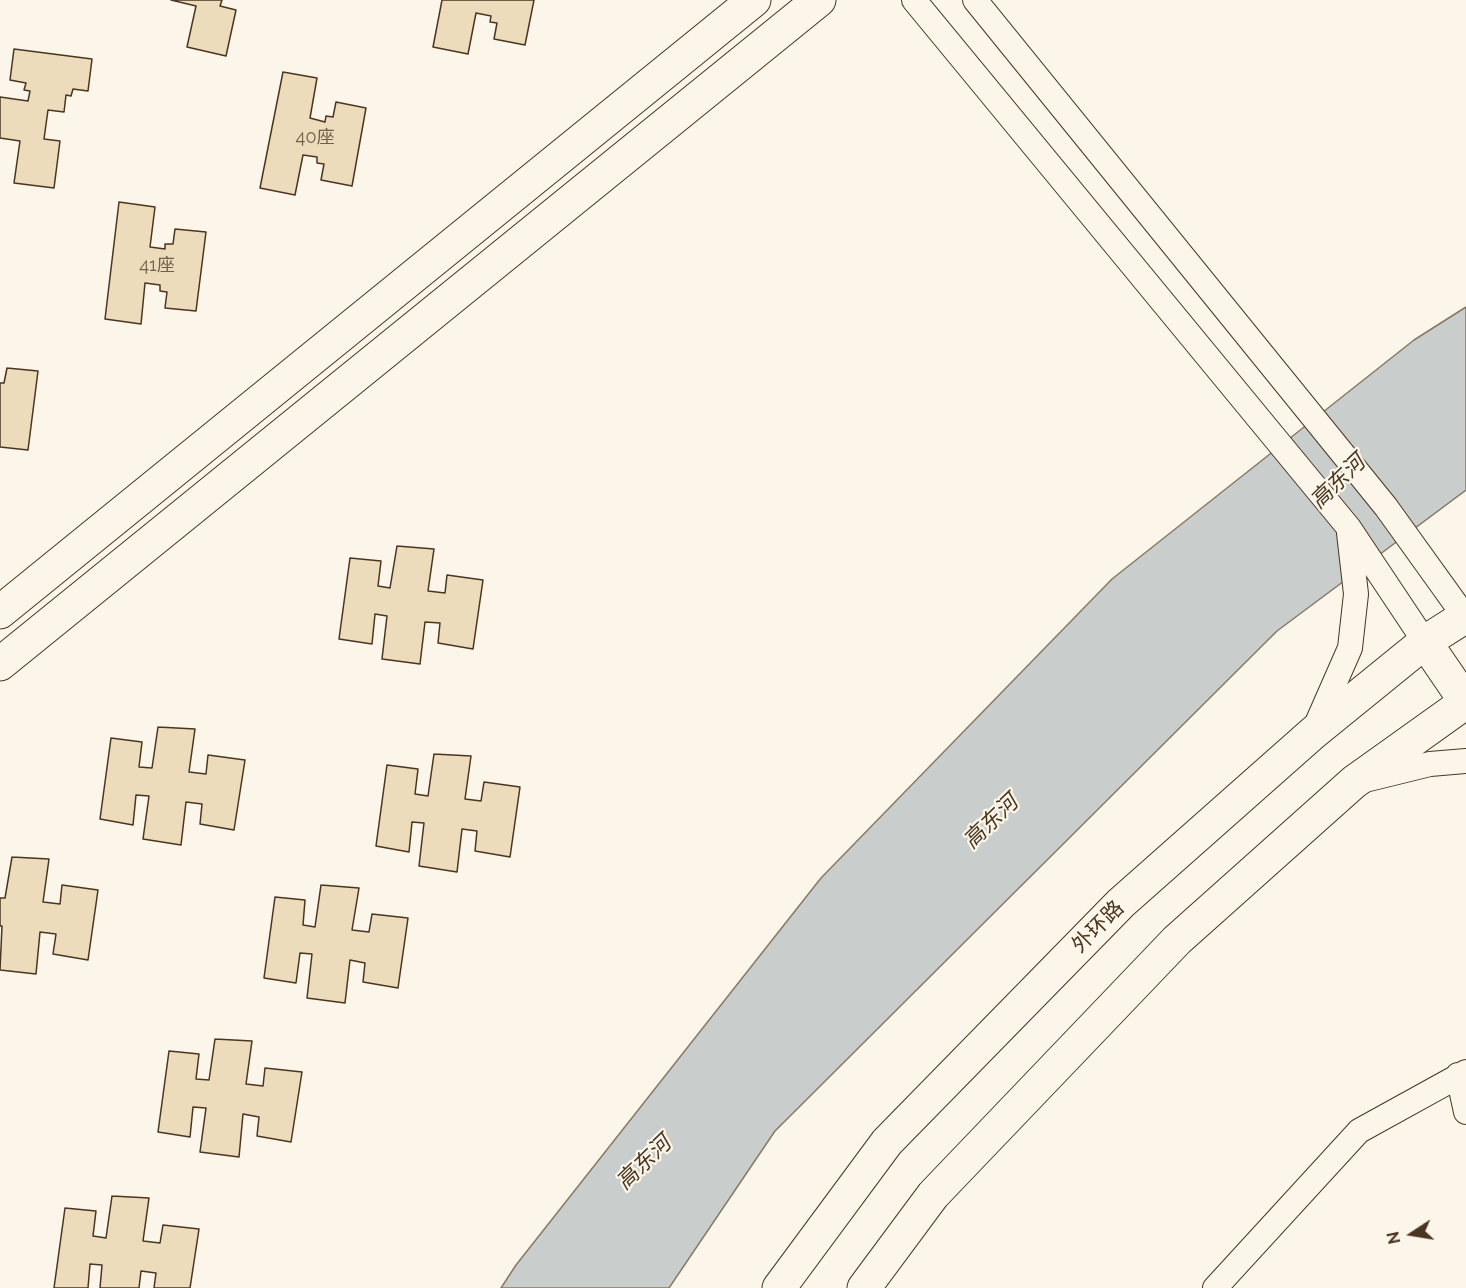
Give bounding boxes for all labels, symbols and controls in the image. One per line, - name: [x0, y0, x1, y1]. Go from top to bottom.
- house number: 40座: [296, 127, 334, 149]
- house number: 41座: [139, 255, 175, 277]
- water label: 高东河: [1305, 450, 1371, 514]
- water label: 高东河: [958, 790, 1024, 854]
- street label: 外环路: [1067, 896, 1129, 958]
- water label: 高东河: [611, 1131, 677, 1195]
- north arrow: [1382, 1204, 1442, 1264]
- text: N: [1383, 1230, 1404, 1246]

